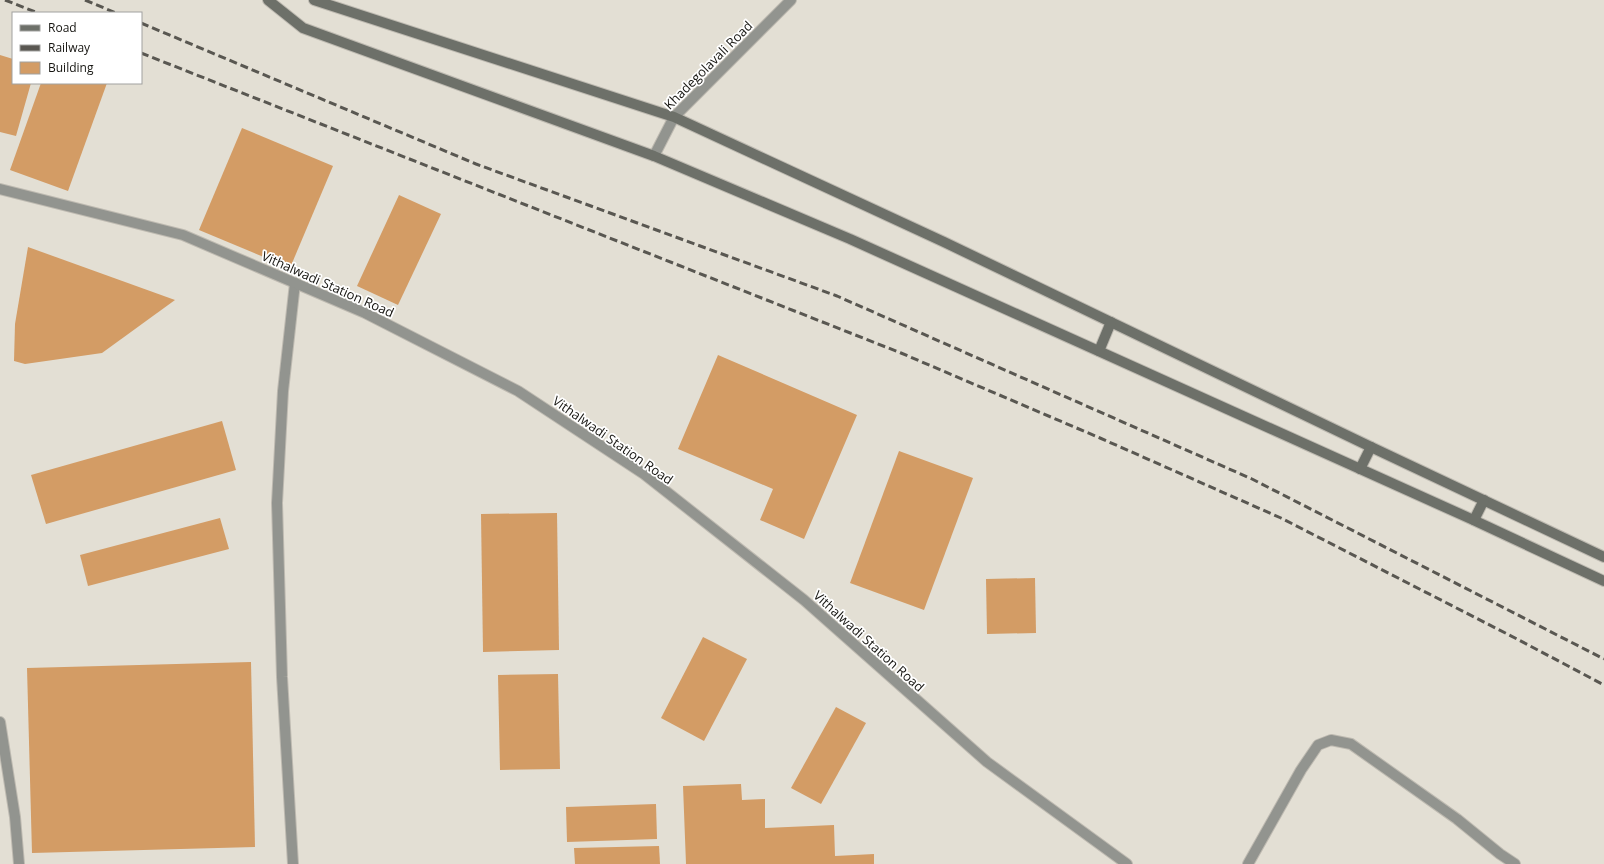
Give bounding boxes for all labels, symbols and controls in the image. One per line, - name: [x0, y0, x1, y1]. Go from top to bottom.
- legend: [12, 12, 142, 84]
- street label: Khadegolavali Road: [660, 17, 756, 113]
- text: Road: [48, 19, 77, 36]
- text: Railway: [48, 39, 91, 56]
- text: Building: [48, 59, 94, 76]
- street label: Vithalwadi Station Road: [259, 247, 397, 321]
- street label: Vithalwadi Station Road: [549, 392, 677, 488]
- street label: Vithalwadi Station Road: [810, 586, 928, 696]

